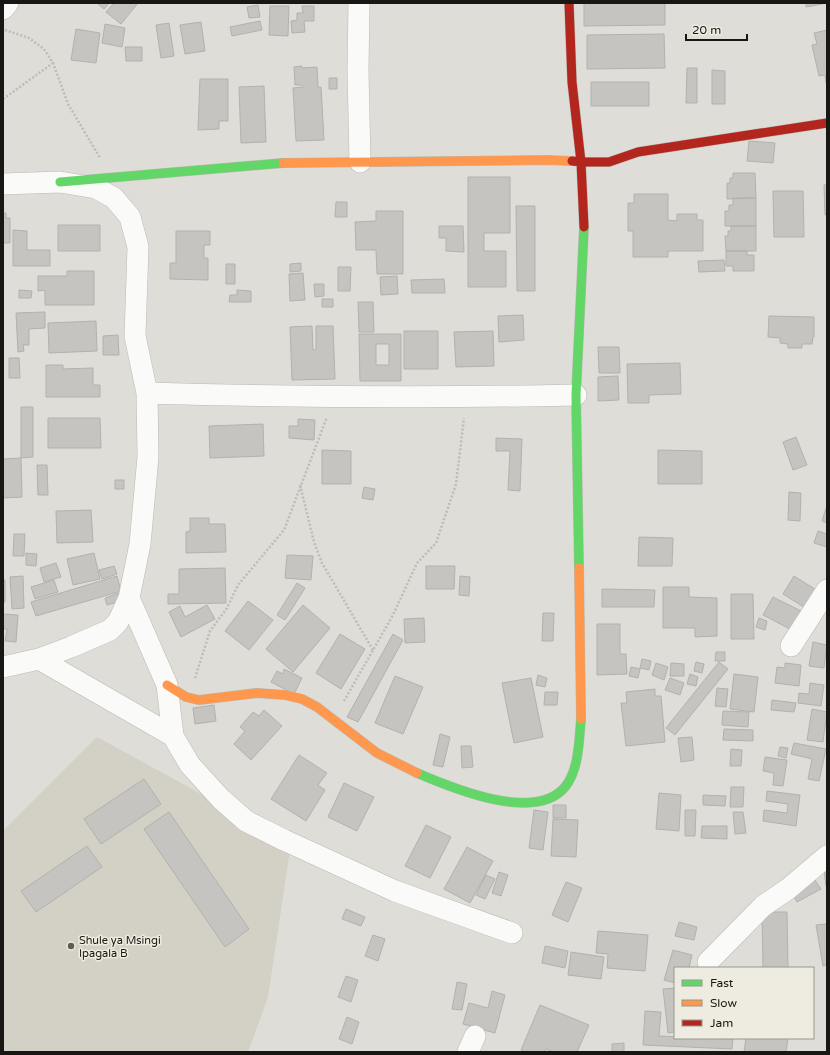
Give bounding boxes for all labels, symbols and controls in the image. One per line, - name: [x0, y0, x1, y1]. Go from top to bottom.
- scale bar: [686, 16, 747, 42]
- text: 20 m: [692, 23, 721, 37]
- place label: Shule ya Msingi Ipagala B: [79, 934, 161, 960]
- marker: Shule ya Msingi Ipagala B: [66, 941, 76, 951]
- legend: [674, 967, 814, 1039]
- text: Fast: [710, 976, 734, 990]
- text: Slow: [710, 996, 737, 1010]
- text: Jam: [710, 1016, 733, 1030]

